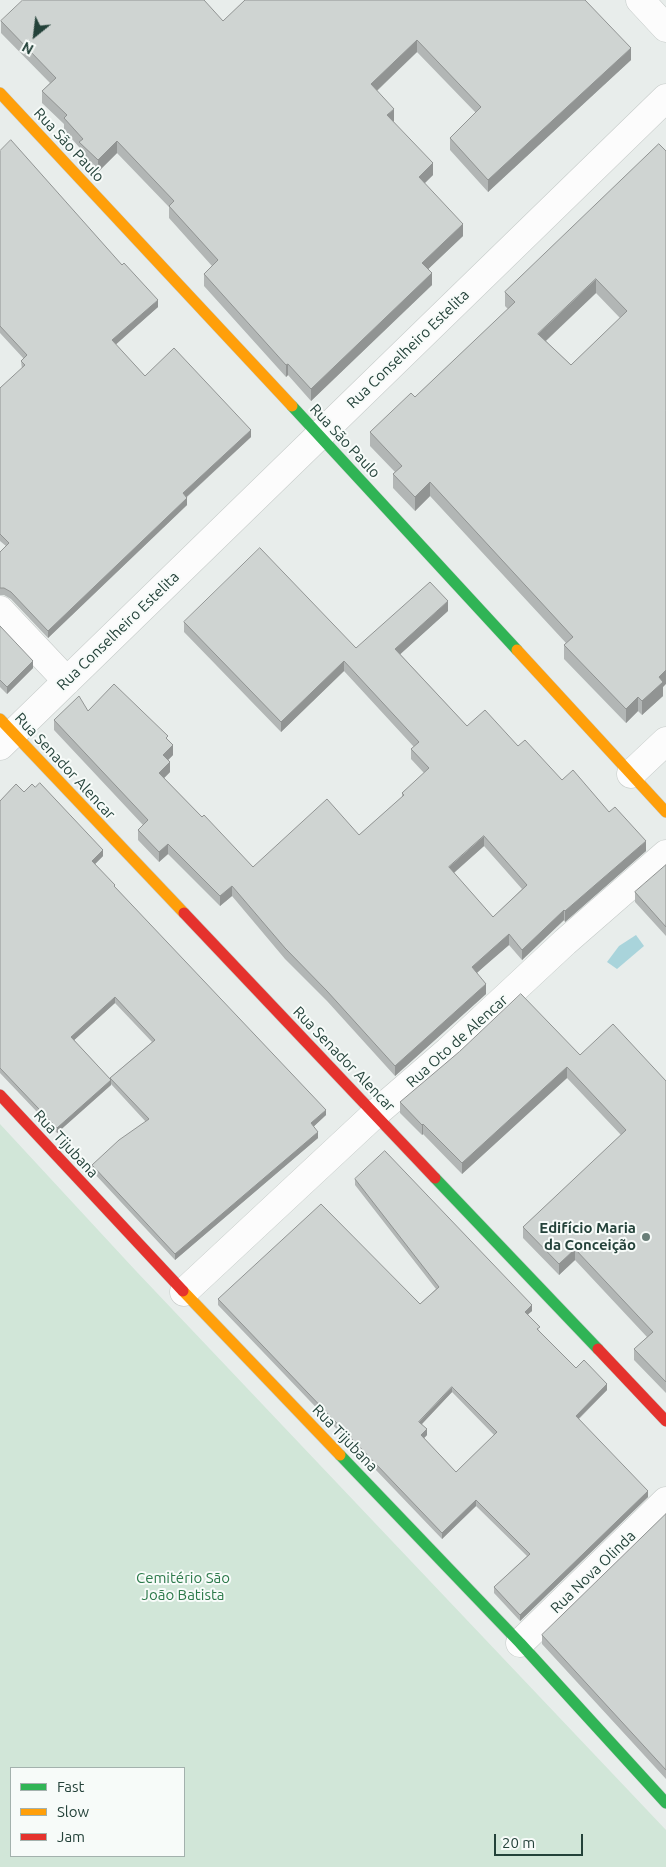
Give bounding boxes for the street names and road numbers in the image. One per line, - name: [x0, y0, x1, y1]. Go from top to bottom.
- street label: Rua São Paulo: [30, 104, 108, 186]
- street label: Rua Conselheiro Estelita: [343, 286, 473, 412]
- street label: Rua São Paulo: [306, 400, 384, 482]
- street label: Rua Conselheiro Estelita: [53, 568, 183, 694]
- street label: Rua Senador Alencar: [11, 709, 119, 823]
- street label: Rua Oto de Alencar: [403, 991, 511, 1091]
- street label: Rua Senador Alencar: [289, 1003, 399, 1115]
- street label: Rua Tijubana: [30, 1106, 102, 1182]
- street label: Rua Tijubana: [309, 1401, 381, 1475]
- street label: Rua Nova Olinda: [547, 1527, 639, 1617]

